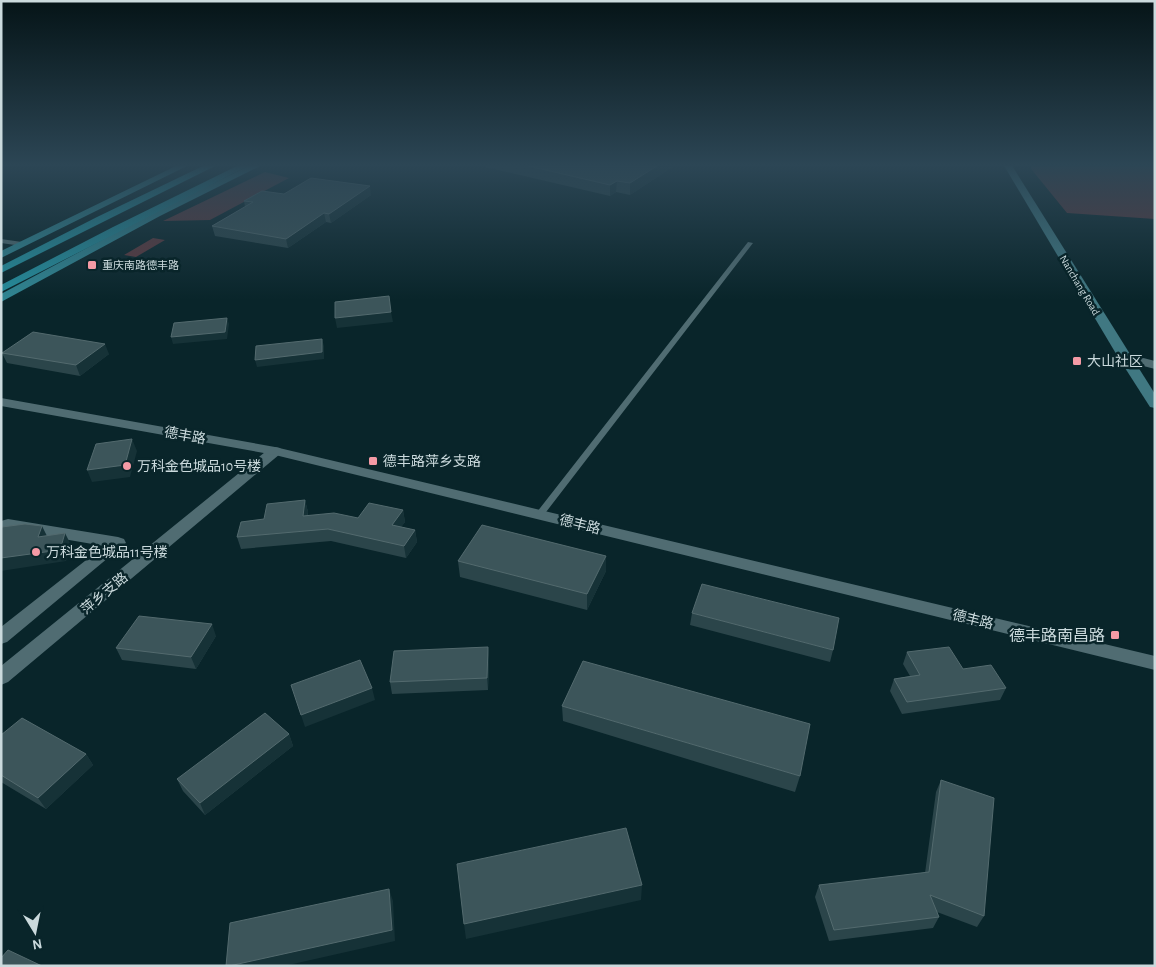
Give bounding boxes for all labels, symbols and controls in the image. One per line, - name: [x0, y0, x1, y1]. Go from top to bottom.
- street label: Nanchang Road: [1057, 253, 1102, 317]
- marker: 重庆南路德丰路: [86, 259, 98, 271]
- place label: 重庆南路德丰路: [102, 259, 179, 271]
- place label: 大山社区: [1087, 354, 1143, 369]
- marker: 大山社区: [1071, 355, 1083, 367]
- street label: 德丰路: [163, 423, 207, 447]
- place label: 德丰路萍乡支路: [383, 453, 481, 469]
- marker: 德丰路萍乡支路: [367, 455, 379, 467]
- place label: 万科金色城品10号楼: [137, 458, 261, 474]
- marker: 万科金色城品10号楼: [121, 460, 133, 472]
- street label: 德丰路: [558, 511, 602, 537]
- place label: 万科金色城品11号楼: [46, 544, 168, 560]
- marker: 万科金色城品11号楼: [30, 546, 42, 558]
- street label: 萍乡支路: [78, 570, 131, 617]
- street label: 德丰路: [951, 606, 995, 632]
- place label: 德丰路南昌路: [1009, 627, 1105, 644]
- marker: 德丰路南昌路: [1109, 629, 1121, 641]
- north arrow: [10, 907, 60, 957]
- text: N: [31, 936, 43, 952]

